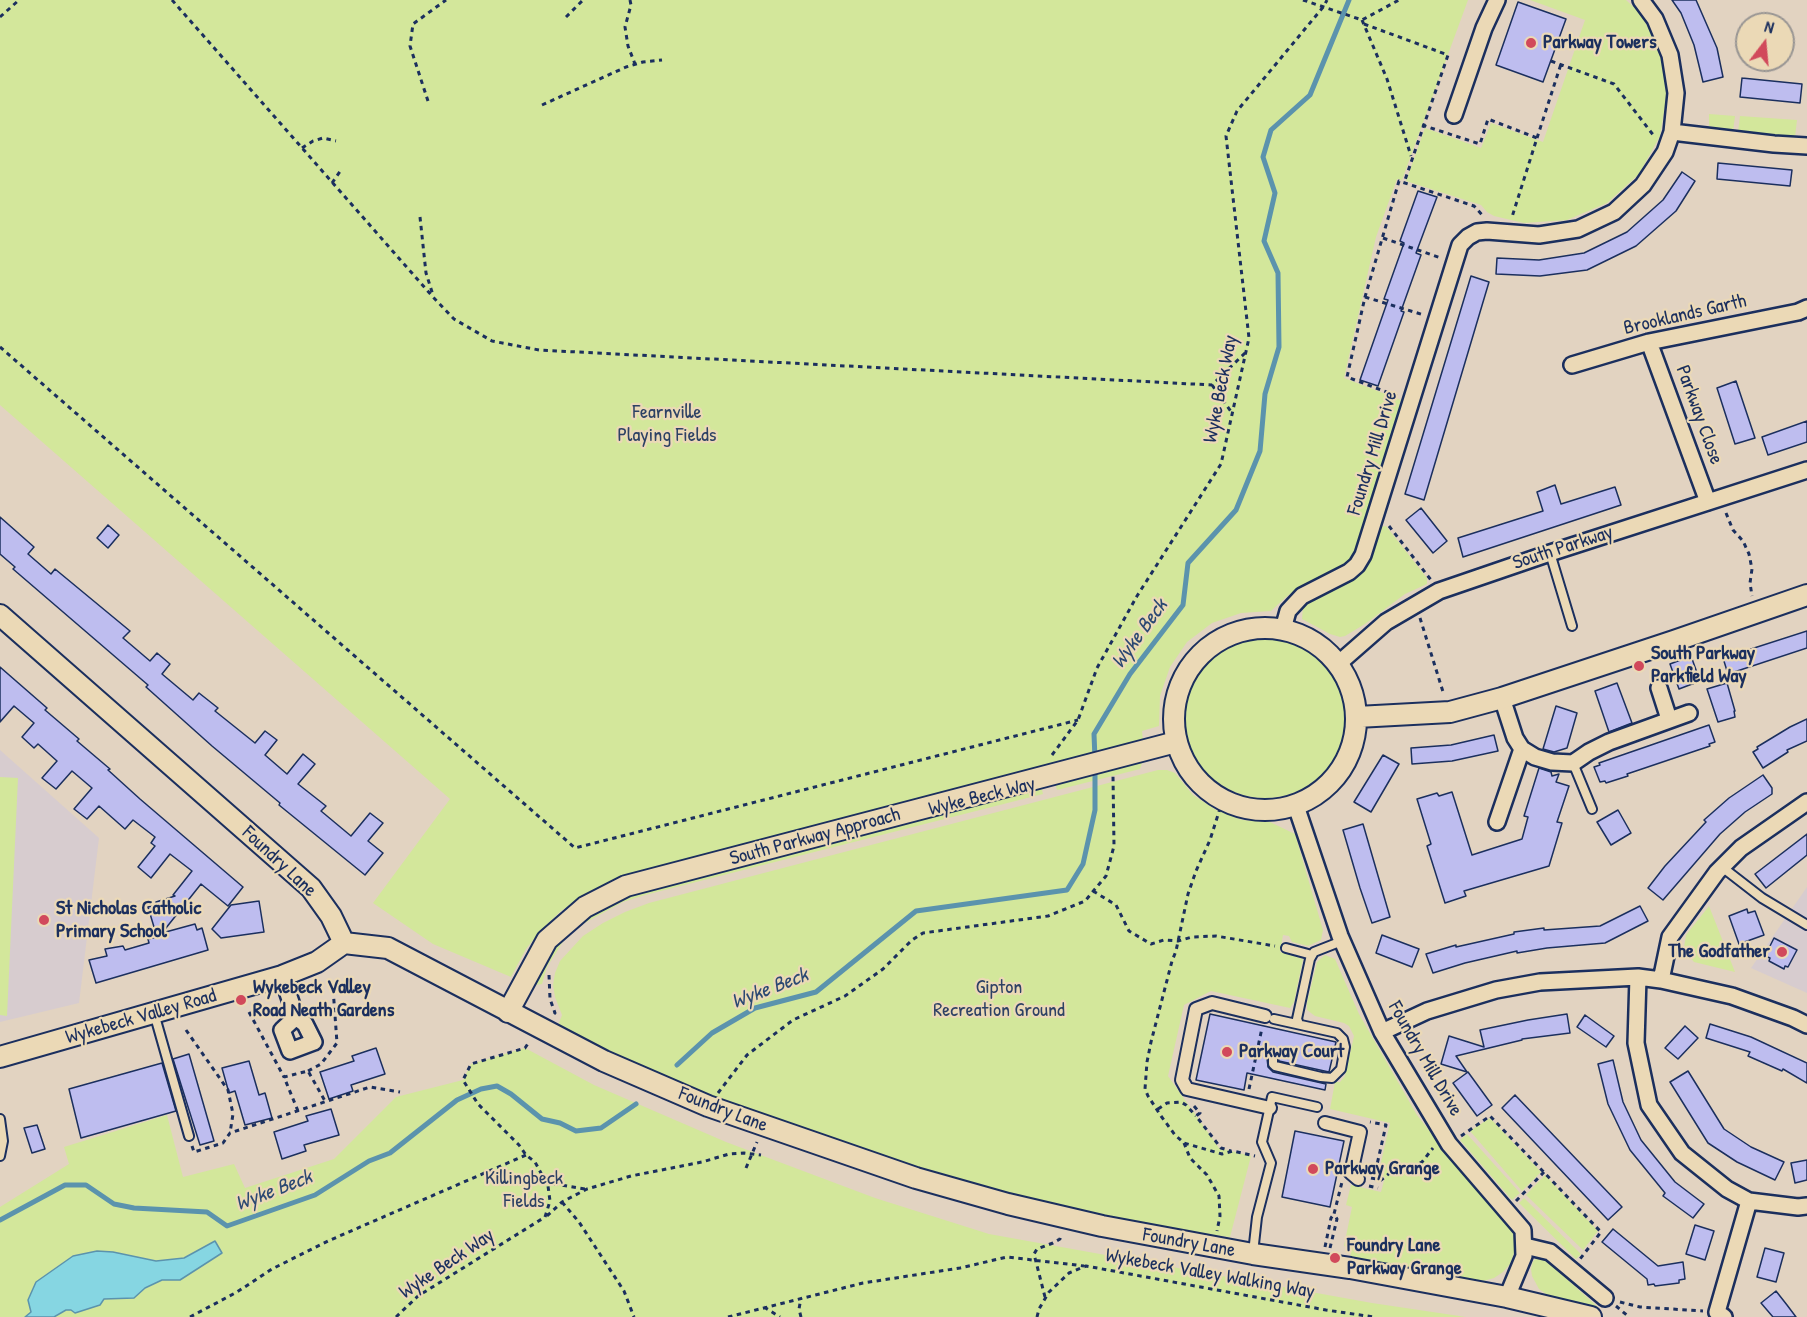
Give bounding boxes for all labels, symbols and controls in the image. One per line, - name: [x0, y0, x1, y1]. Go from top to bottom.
- north arrow: [1735, 12, 1795, 72]
- text: N: [1762, 15, 1777, 38]
- place label: Parkway Towers: [1543, 31, 1657, 55]
- marker: Parkway Towers: [1524, 36, 1538, 50]
- street label: Brooklands Garth: [1621, 289, 1749, 341]
- street label: Wyke Beck Way: [1199, 333, 1243, 445]
- street label: Parkway Close: [1670, 362, 1728, 468]
- street label: Foundry Mill Drive: [1343, 388, 1403, 518]
- park label: Fearnville Playing Fields: [617, 401, 717, 448]
- street label: South Parkway: [1510, 520, 1616, 576]
- water label: Wyke Beck: [1106, 594, 1174, 674]
- place label: South Parkway Parkfield Way: [1651, 642, 1755, 689]
- marker: South Parkway Parkfield Way: [1632, 659, 1646, 673]
- street label: Wyke Beck Way: [926, 772, 1038, 822]
- street label: South Parkway Approach: [727, 803, 903, 871]
- street label: Foundry Lane: [237, 821, 321, 903]
- place label: St Nicholas Catholic Primary School: [56, 897, 201, 944]
- marker: St Nicholas Catholic Primary School: [37, 913, 51, 927]
- place label: The Godfather: [1668, 940, 1770, 964]
- marker: The Godfather: [1775, 945, 1789, 959]
- water label: Wyke Beck: [728, 963, 812, 1015]
- place label: Wykebeck Valley Road Neath Gardens: [253, 976, 394, 1023]
- park label: Gipton Recreation Ground: [933, 976, 1065, 1023]
- street label: Wykebeck Valley Road: [63, 984, 219, 1050]
- marker: Wykebeck Valley Road Neath Gardens: [234, 993, 248, 1007]
- street label: Foundry Mill Drive: [1383, 997, 1467, 1121]
- place label: Parkway Court: [1239, 1040, 1344, 1064]
- marker: Parkway Court: [1220, 1045, 1234, 1059]
- street label: Foundry Lane: [675, 1082, 771, 1138]
- place label: Parkway Grange: [1325, 1157, 1440, 1181]
- marker: Parkway Grange: [1306, 1162, 1320, 1176]
- water label: Wyke Beck: [232, 1165, 316, 1217]
- park label: Killingbeck Fields: [485, 1167, 563, 1214]
- street label: Foundry Lane: [1141, 1223, 1237, 1263]
- street label: Wyke Beck Way: [395, 1224, 499, 1304]
- place label: Foundry Lane Parkway Grange: [1347, 1234, 1462, 1281]
- street label: Wykebeck Valley Walking Way: [1104, 1244, 1316, 1304]
- marker: Foundry Lane Parkway Grange: [1328, 1251, 1342, 1265]

